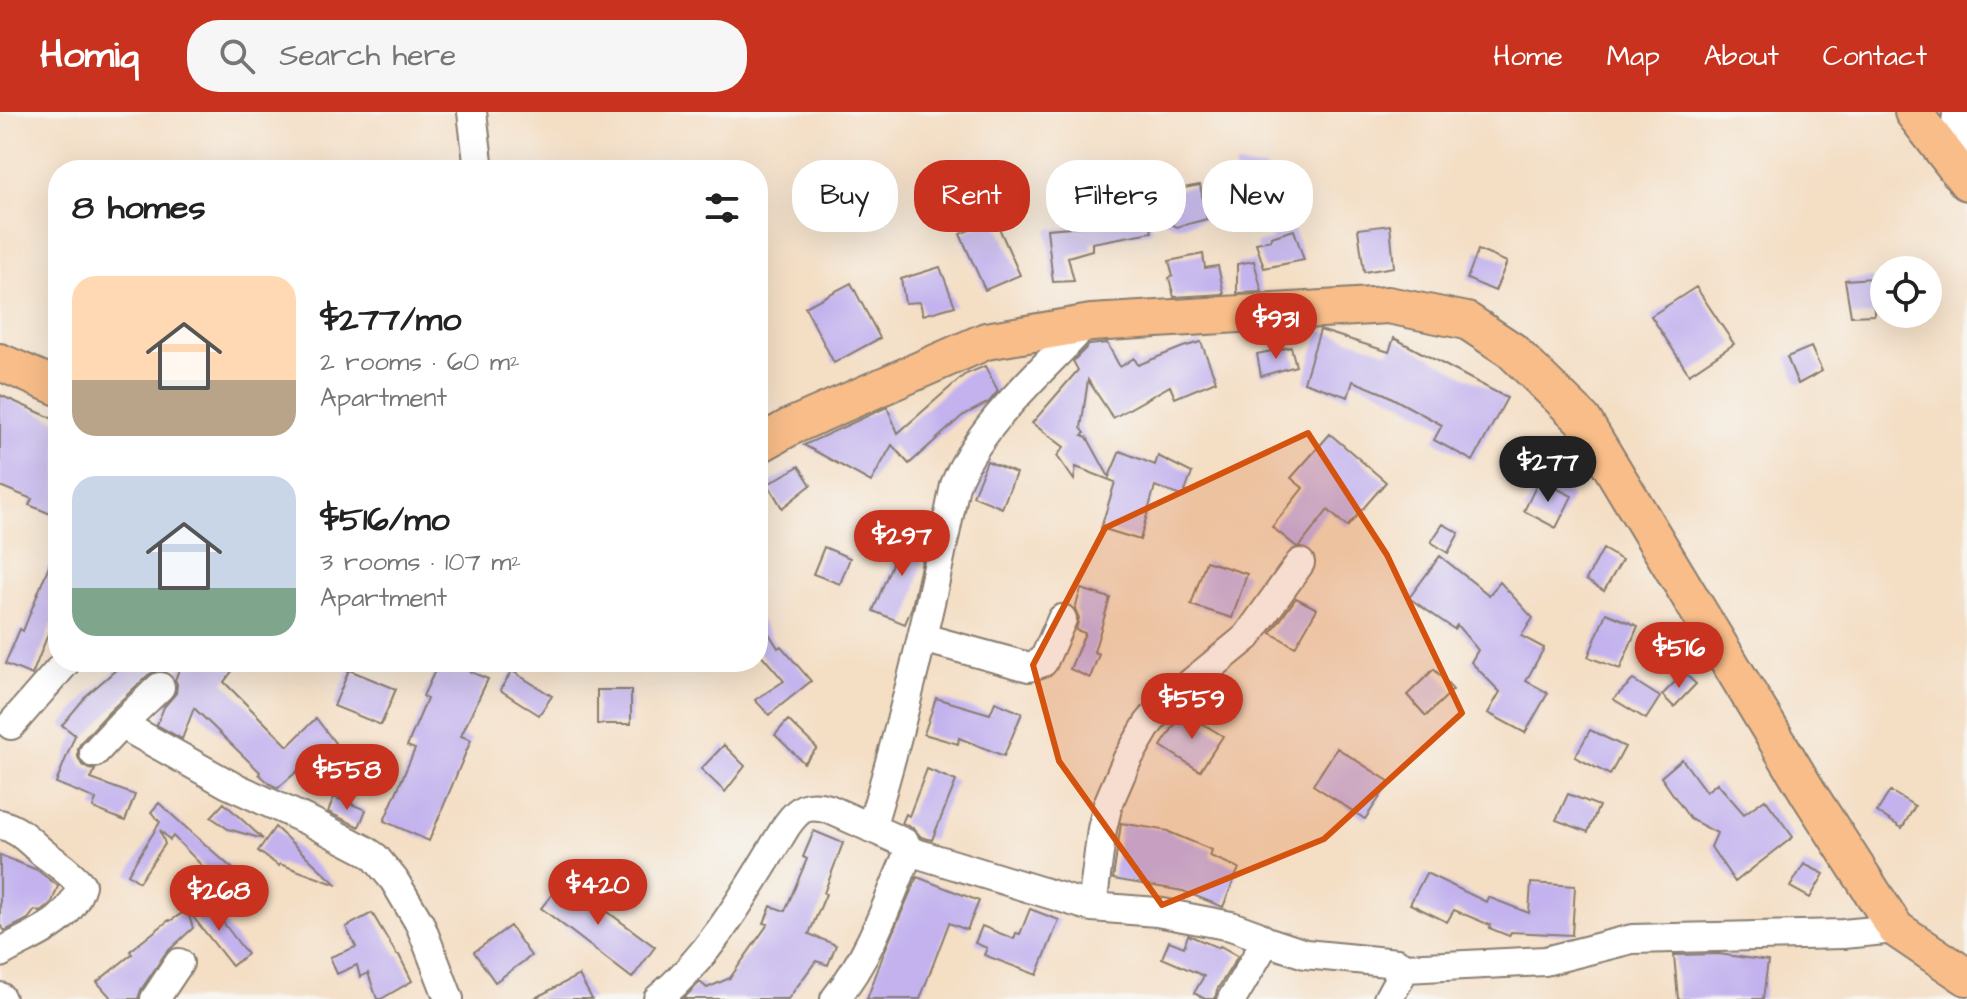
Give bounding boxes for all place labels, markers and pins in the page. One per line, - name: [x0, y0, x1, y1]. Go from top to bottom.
- pin: $931: [1229, 293, 1323, 361]
- pin: $277: [1501, 436, 1595, 504]
- pin: $297: [855, 510, 949, 578]
- pin: $516: [1632, 622, 1726, 690]
- pin: $559: [1145, 673, 1239, 741]
- pin: $558: [300, 744, 394, 812]
- pin: $420: [551, 859, 645, 927]
- pin: $268: [172, 865, 266, 933]

